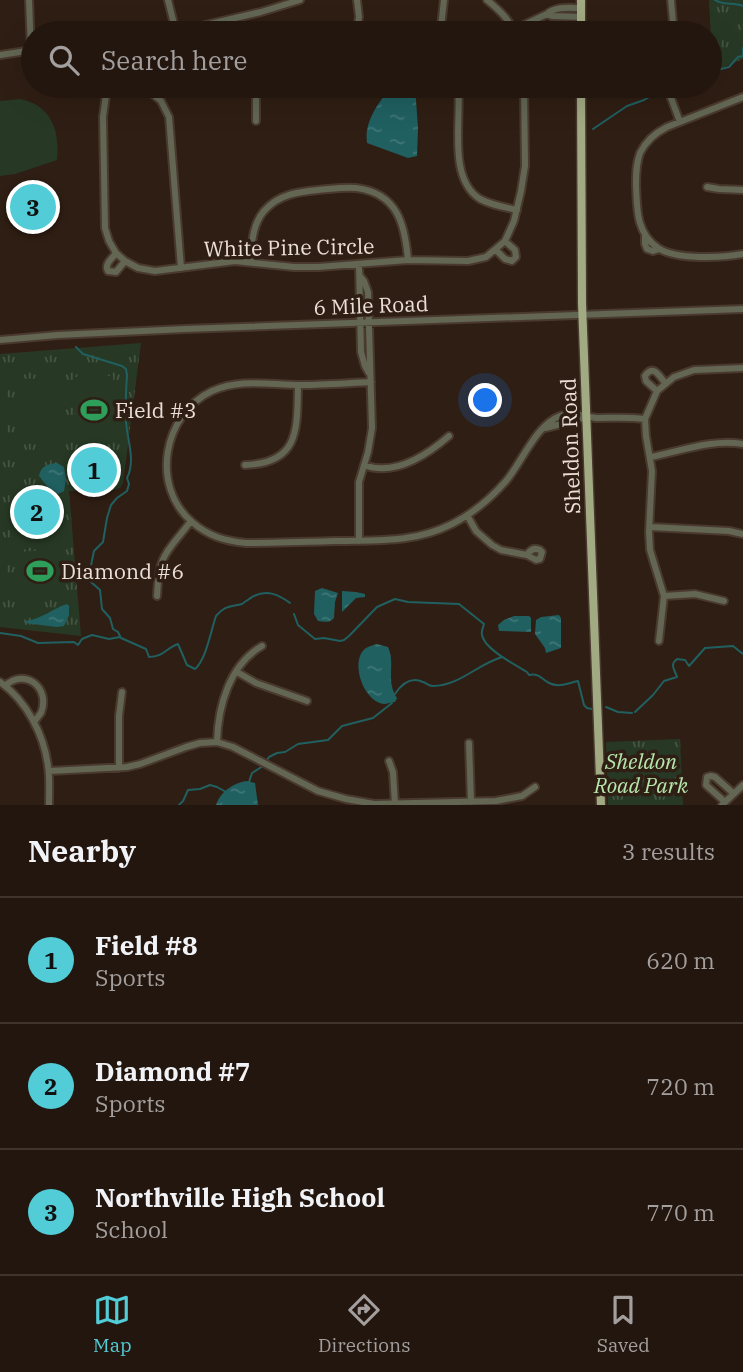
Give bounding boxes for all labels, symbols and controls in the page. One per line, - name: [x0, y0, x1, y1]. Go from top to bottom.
- search box: [21, 21, 722, 98]
- icon: search: [45, 41, 83, 79]
- text: Search here: [101, 43, 247, 77]
- pin: 3: [10, 181, 56, 233]
- street label: White Pine Circle: [203, 232, 375, 262]
- street label: 6 Mile Road: [313, 289, 429, 321]
- street label: Sheldon Road: [554, 377, 586, 514]
- your location: [468, 383, 502, 417]
- sports icon: Field #3: [79, 395, 109, 425]
- place label: Field #3: [115, 396, 197, 424]
- pin: 1: [71, 444, 117, 496]
- pin: 2: [14, 486, 60, 538]
- sports icon: Diamond #6: [25, 556, 55, 586]
- place label: Diamond #6: [61, 557, 184, 585]
- park label: Sheldon Road Park: [593, 747, 689, 799]
- text: Nearby: [28, 831, 136, 870]
- text: 3 results: [622, 836, 715, 866]
- text: Field #8: [95, 928, 198, 962]
- text: 1: [44, 945, 58, 975]
- text: 620 m: [646, 945, 715, 975]
- text: Sports: [95, 962, 165, 992]
- text: Diamond #7: [95, 1054, 250, 1088]
- text: 2: [44, 1071, 58, 1101]
- text: 720 m: [646, 1071, 715, 1101]
- text: Sports: [95, 1088, 165, 1118]
- text: Northville High School: [95, 1180, 385, 1214]
- text: 3: [44, 1197, 58, 1227]
- text: 770 m: [646, 1197, 715, 1227]
- text: School: [95, 1214, 168, 1244]
- tab: Map: [93, 1291, 132, 1357]
- tab: Directions: [318, 1291, 411, 1357]
- tab: Saved: [597, 1291, 650, 1357]

